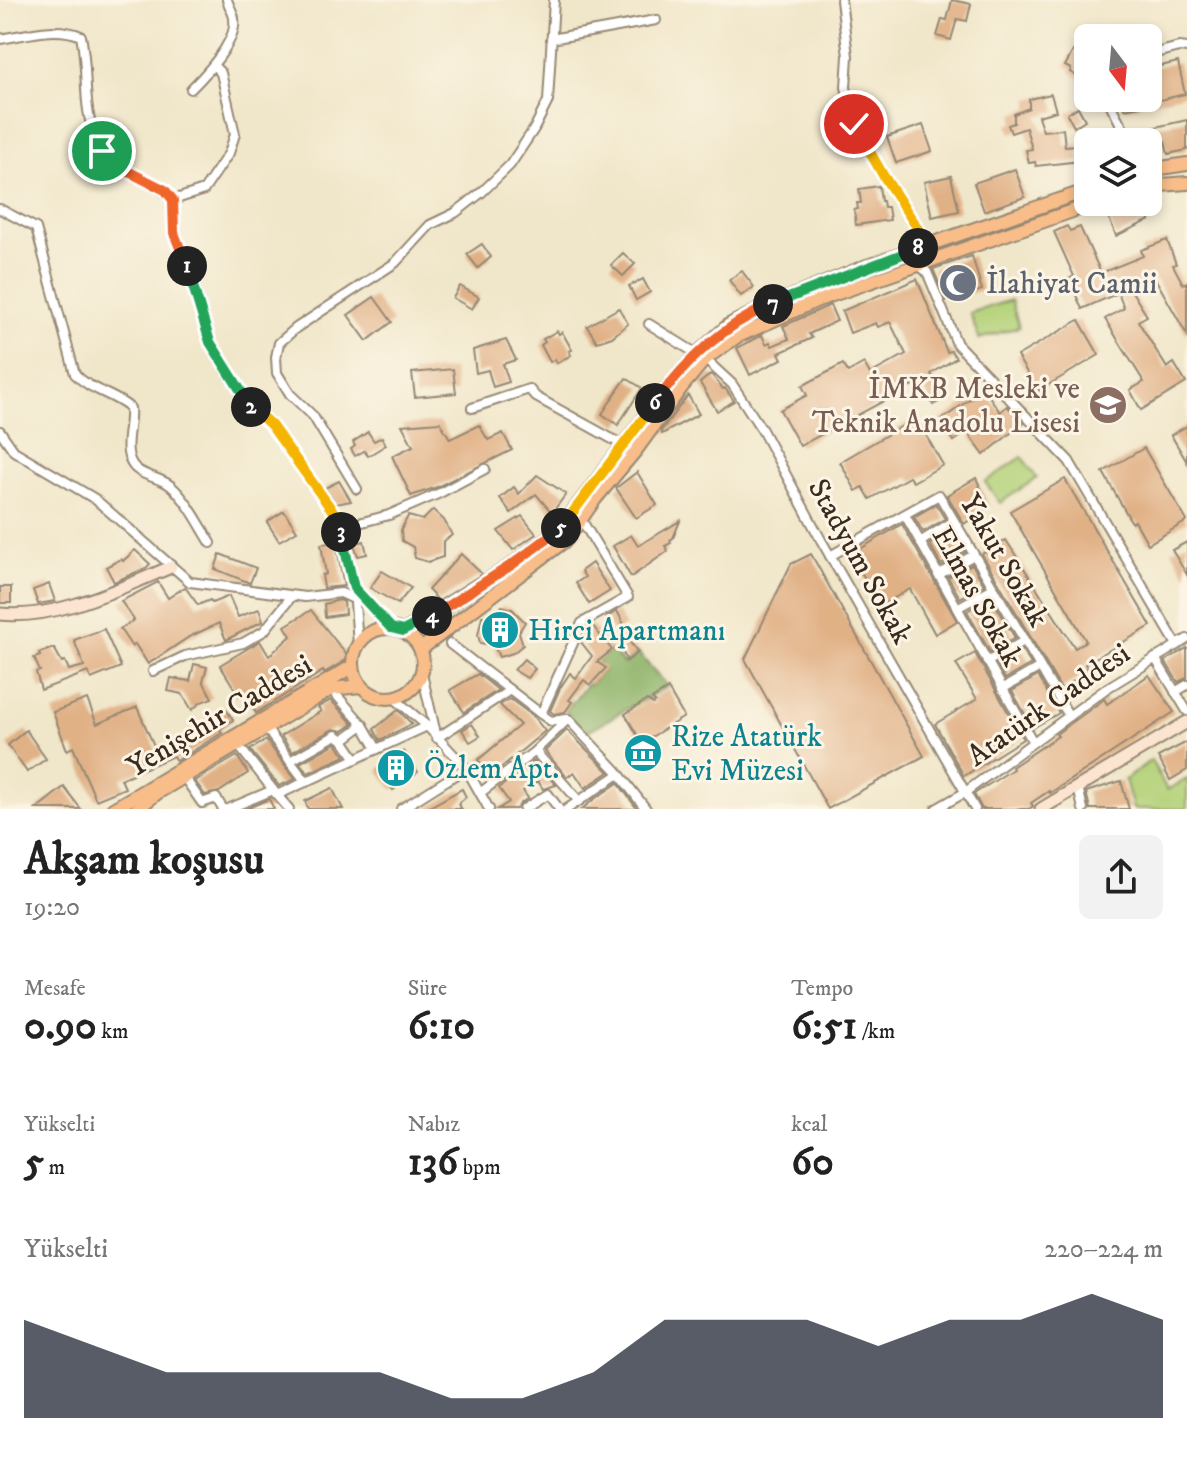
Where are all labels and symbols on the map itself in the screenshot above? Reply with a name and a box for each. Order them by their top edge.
north arrow [1074,24,1162,112]
pin [820,90,888,158]
pin [68,117,136,185]
pin: 8 [898,228,938,268]
pin: 1 [167,246,207,286]
mosque icon: İlahiyat Camii [937,262,979,304]
place label: İlahiyat Camii [986,265,1157,303]
pin: 7 [753,284,793,324]
place label: İMKB Mesleki ve Teknik Anadolu Lisesi [812,370,1080,442]
pin: 6 [635,383,675,423]
school or university icon: İMKB Mesleki ve Teknik Anadolu Lisesi [1087,384,1129,426]
pin: 2 [231,387,271,427]
street label: Stadyum Sokak [799,473,920,651]
street label: Yakut Sokak [951,488,1057,634]
pin: 5 [541,508,581,548]
pin: 3 [321,512,361,552]
street label: Elmas Sokak [923,520,1030,673]
pin: 4 [412,596,452,636]
building icon: Hirci Apartmanı [479,609,521,651]
place label: Hirci Apartmanı [528,613,725,650]
street label: Atatürk Caddesi [960,635,1138,775]
street label: Yenişehir Caddesi [121,647,319,786]
place label: Rize Atatürk Evi Müzesi [671,719,822,790]
museum icon: Rize Atatürk Evi Müzesi [622,732,664,774]
building icon: Özlem Apt. [375,747,417,789]
place label: Özlem Apt. [424,750,559,788]

